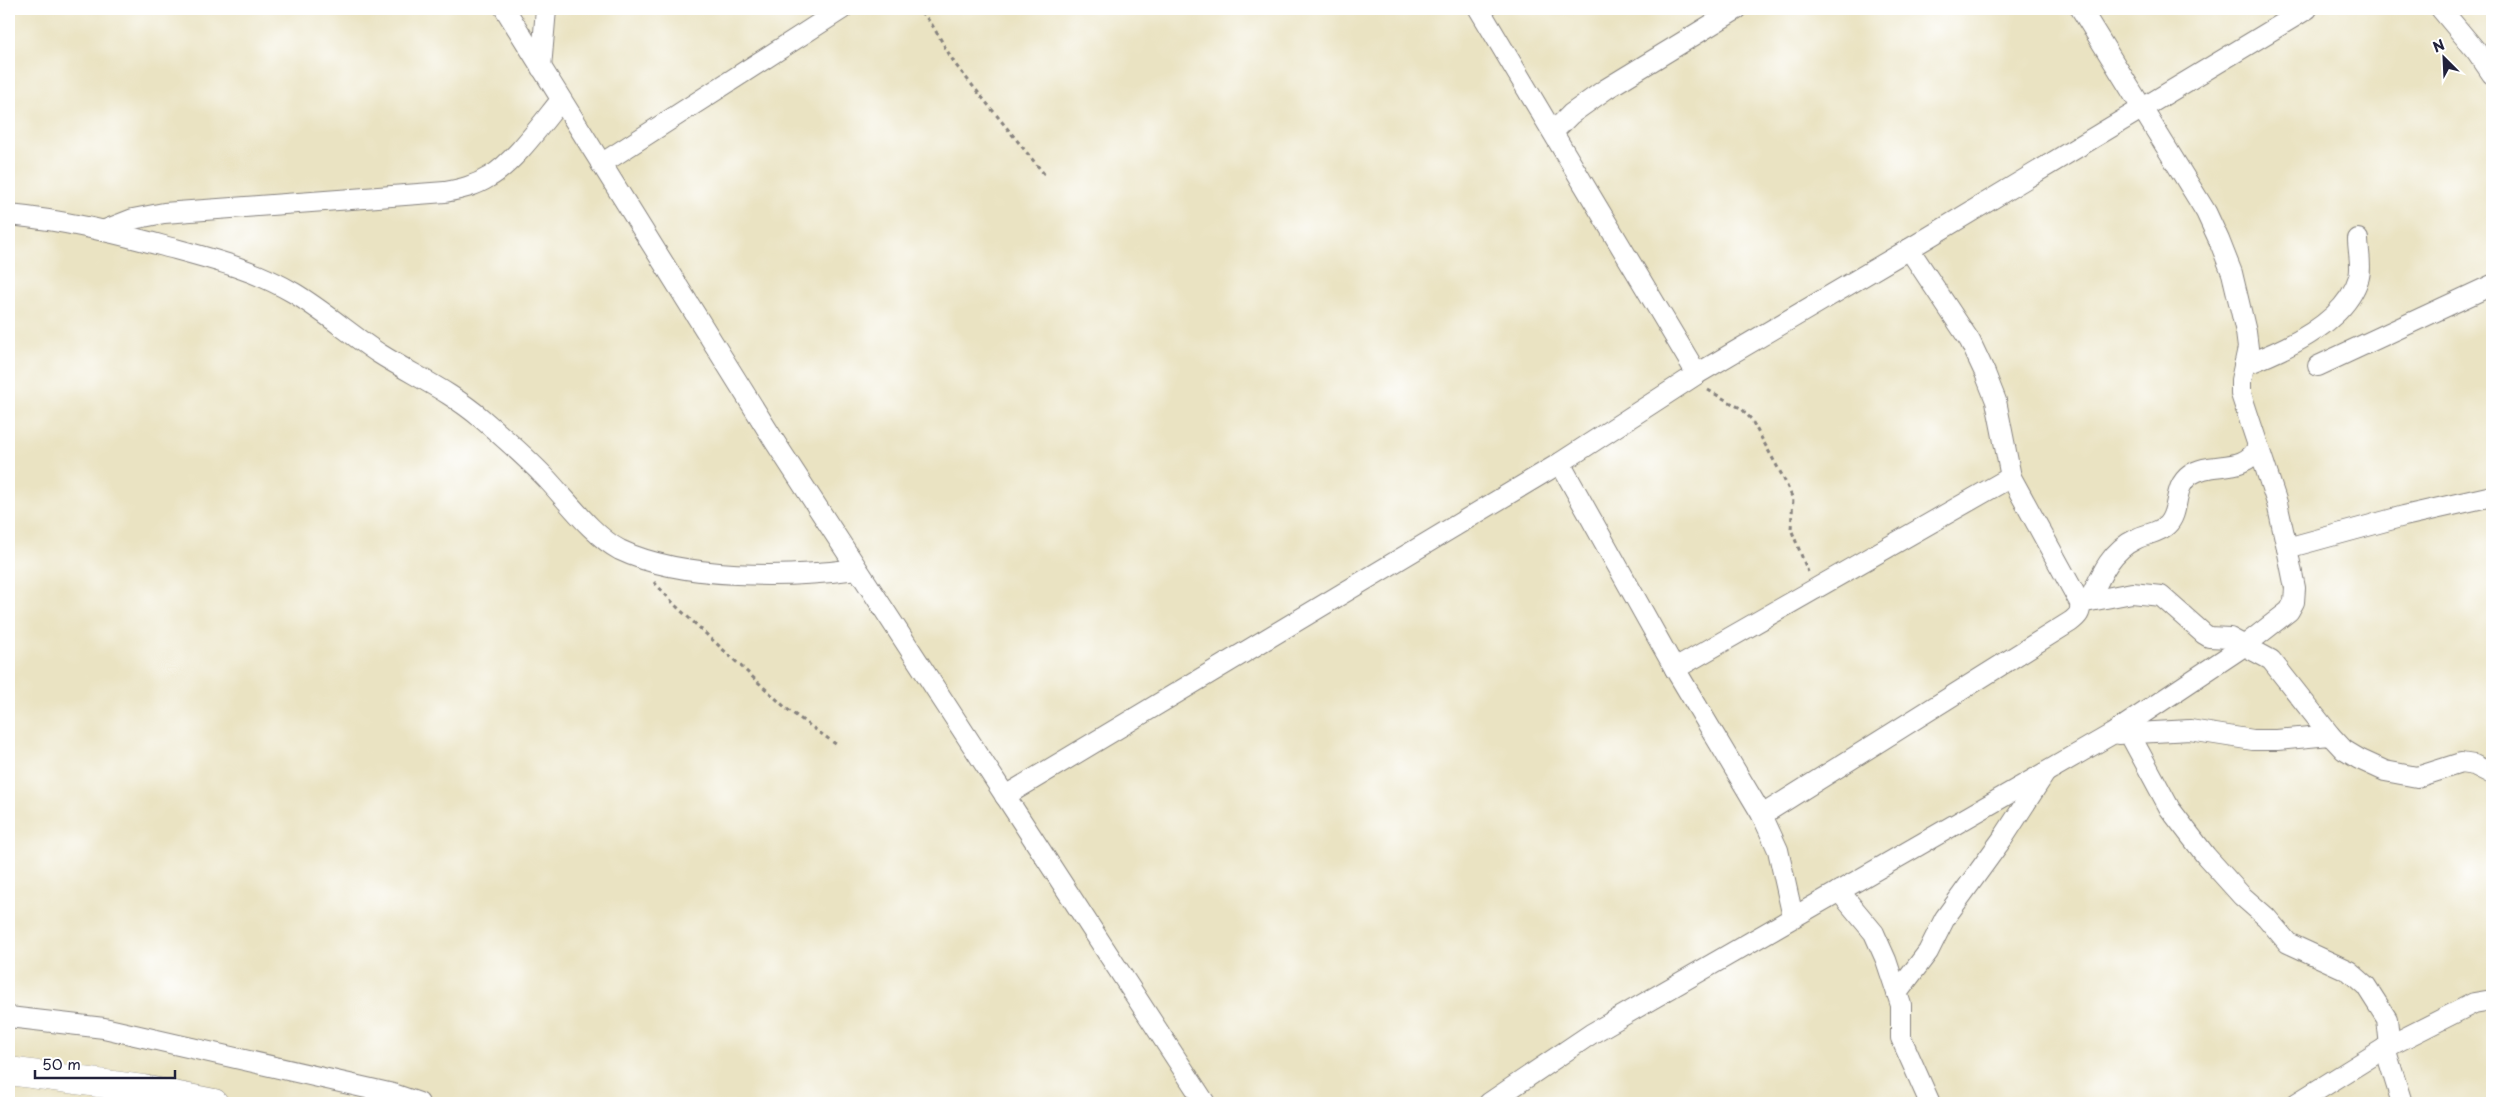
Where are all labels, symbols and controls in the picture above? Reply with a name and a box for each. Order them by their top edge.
north arrow [2418,32,2468,82]
text: N [2429,34,2448,58]
scale bar [35,1047,175,1079]
text: 50 m [42,1052,81,1075]

